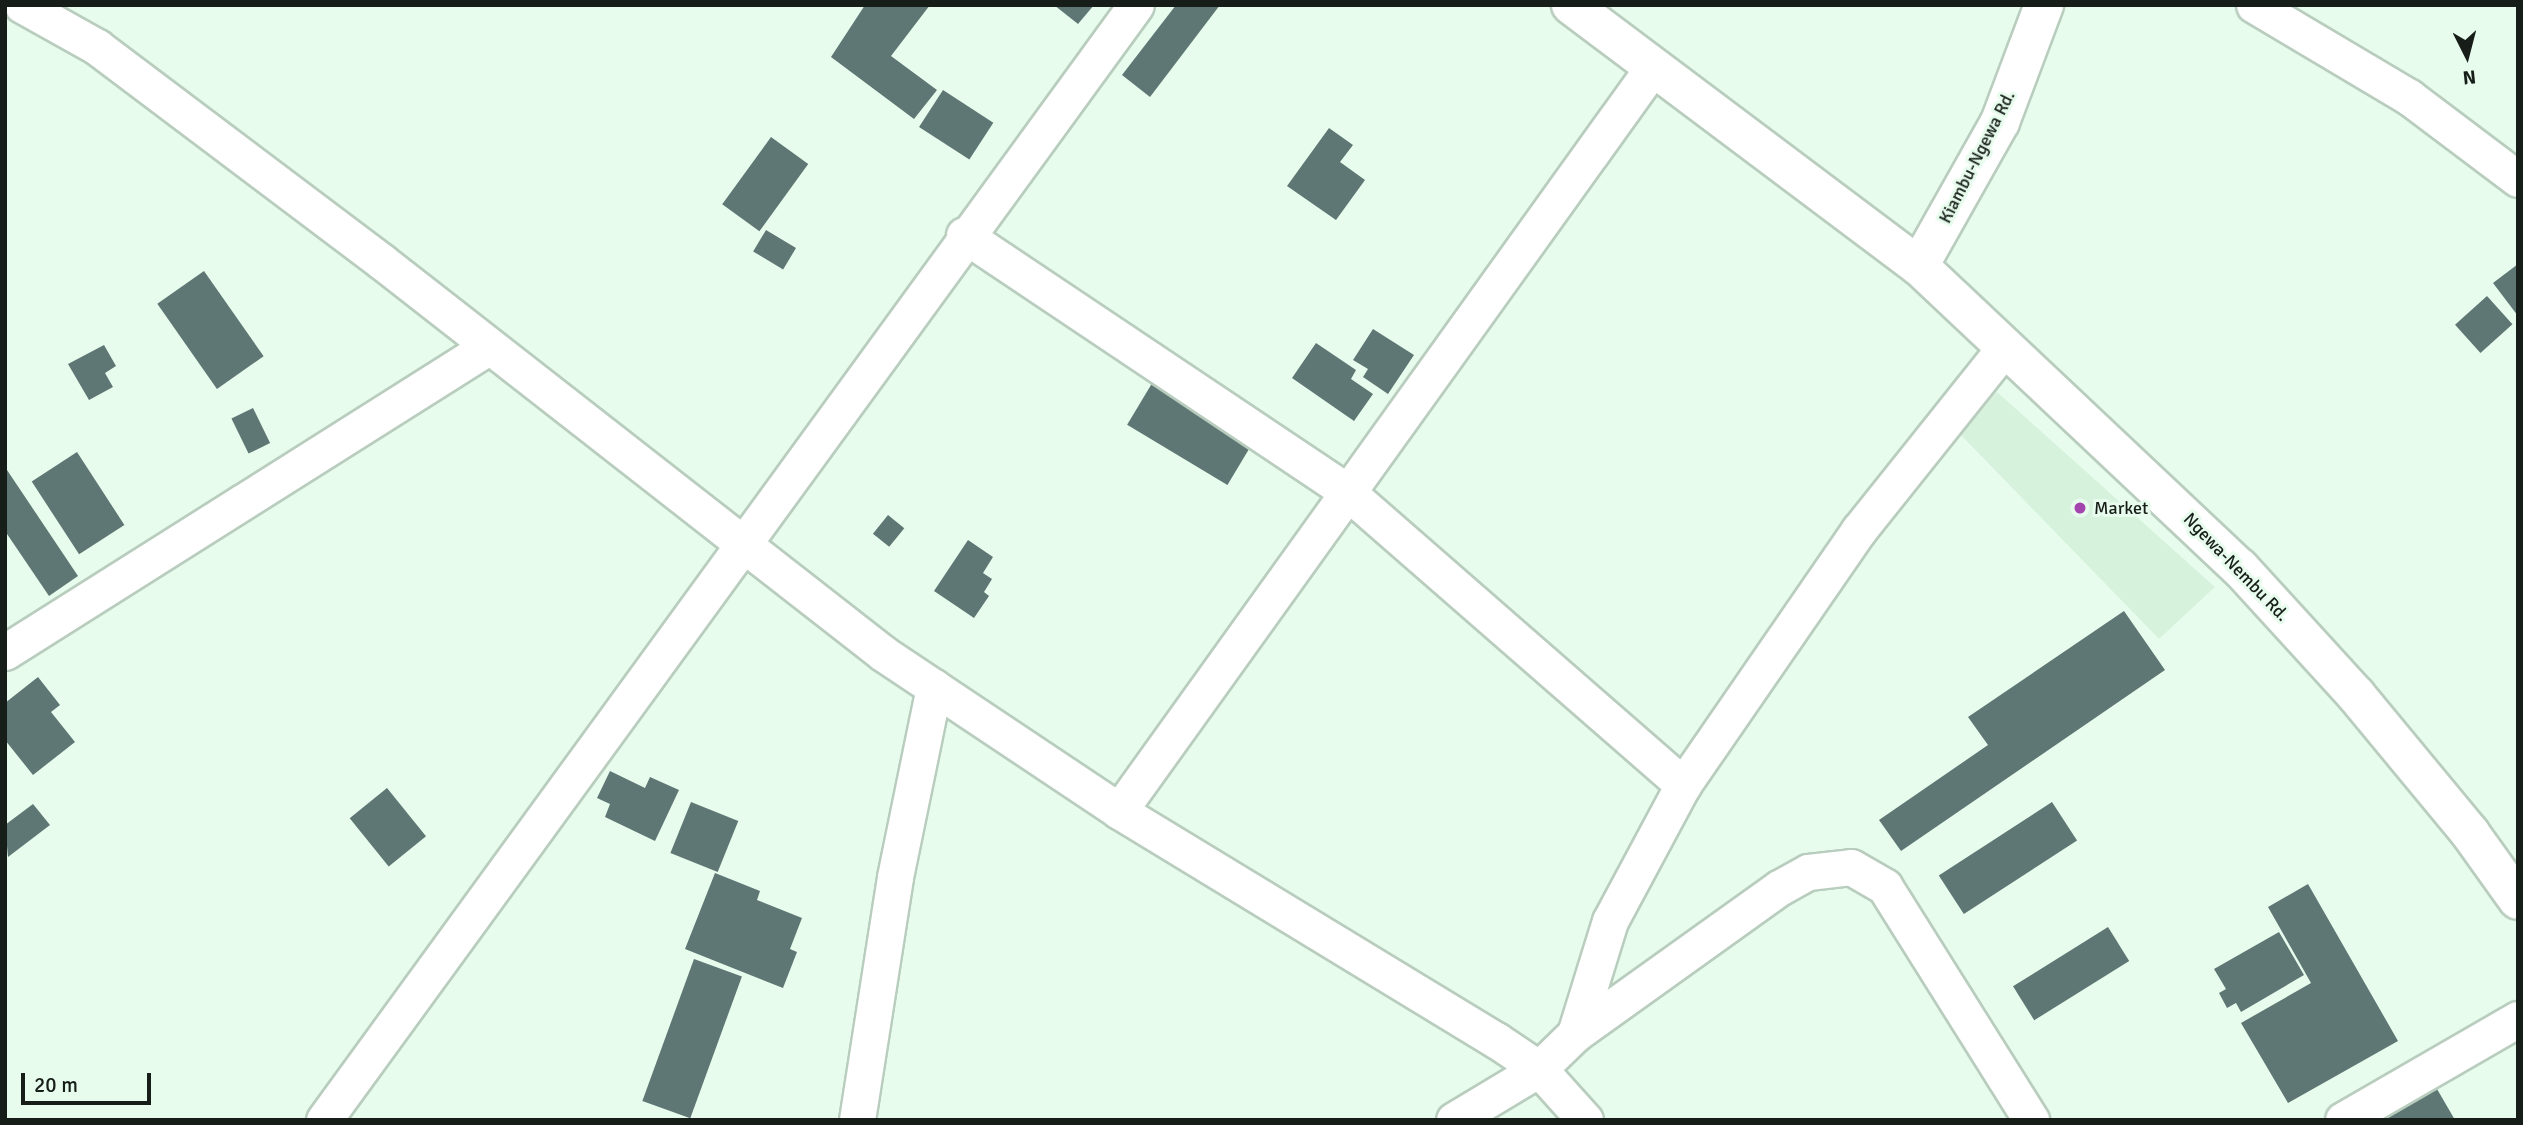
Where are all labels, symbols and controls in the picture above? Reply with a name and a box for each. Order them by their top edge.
north arrow [2432,21,2502,91]
text: N [2461,64,2477,90]
street label: Kiambu-Ngewa Rd. [1934,87,2020,227]
place label: Market [2094,497,2148,519]
marker: Market [2072,500,2088,516]
street label: Ngewa-Nembu Rd. [2179,508,2293,626]
scale bar [24,1058,154,1102]
text: 20 m [34,1072,78,1098]

